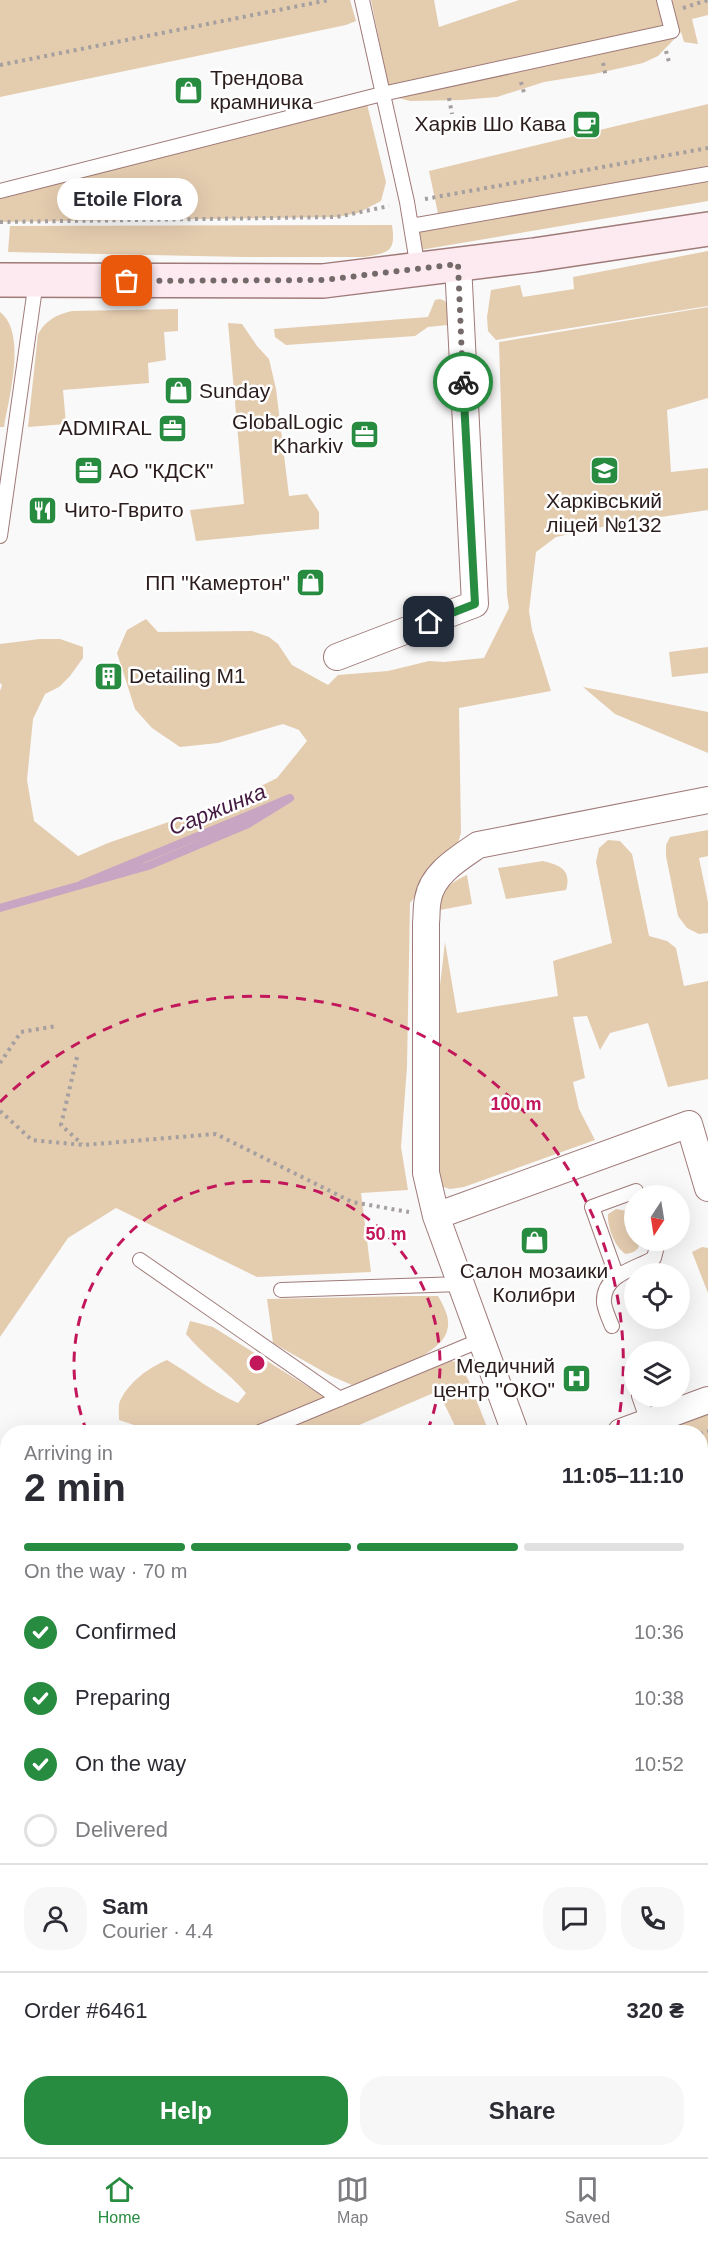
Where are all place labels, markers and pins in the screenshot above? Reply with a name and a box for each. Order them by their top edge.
place label: Трендова крамничка [210,66,313,113]
shop icon: Трендова крамничка [173,74,205,106]
cafe icon: Харків Шо Кава [571,108,603,140]
place label: Харків Шо Кава [415,112,566,135]
callout: Etoile Flora [57,179,198,221]
pin [101,255,152,306]
shop icon: Sunday [162,375,194,407]
place label: Sunday [199,379,271,402]
place label: GlobalLogic Kharkiv [232,410,343,457]
office icon: ADMIRAL [157,412,189,444]
place label: ADMIRAL [59,416,152,439]
office icon: GlobalLogic Kharkiv [348,418,380,450]
school or university icon: Харківський ліцей №132 [588,454,620,486]
office icon: АО "КДСК" [72,455,104,487]
place label: АО "КДСК" [109,459,213,482]
place label: Харківський ліцей №132 [546,489,662,536]
restaurant icon: Чито-Гврито [27,494,59,526]
place label: Чито-Гврито [64,498,184,521]
shop icon: ПП "Камертон" [295,567,327,599]
place label: ПП "Камертон" [145,571,290,594]
pin [403,596,454,647]
building icon: Detailing M1 [92,660,124,692]
place label: Detailing M1 [129,664,246,687]
shop icon: Салон мозаики Колибри [518,1224,550,1256]
place label: Салон мозаики Колибри [460,1259,608,1306]
centre of rings [247,1353,267,1373]
place label: Медичний центр "ОКО" [433,1354,555,1401]
hospital icon: Медичний центр "ОКО" [560,1362,592,1394]

